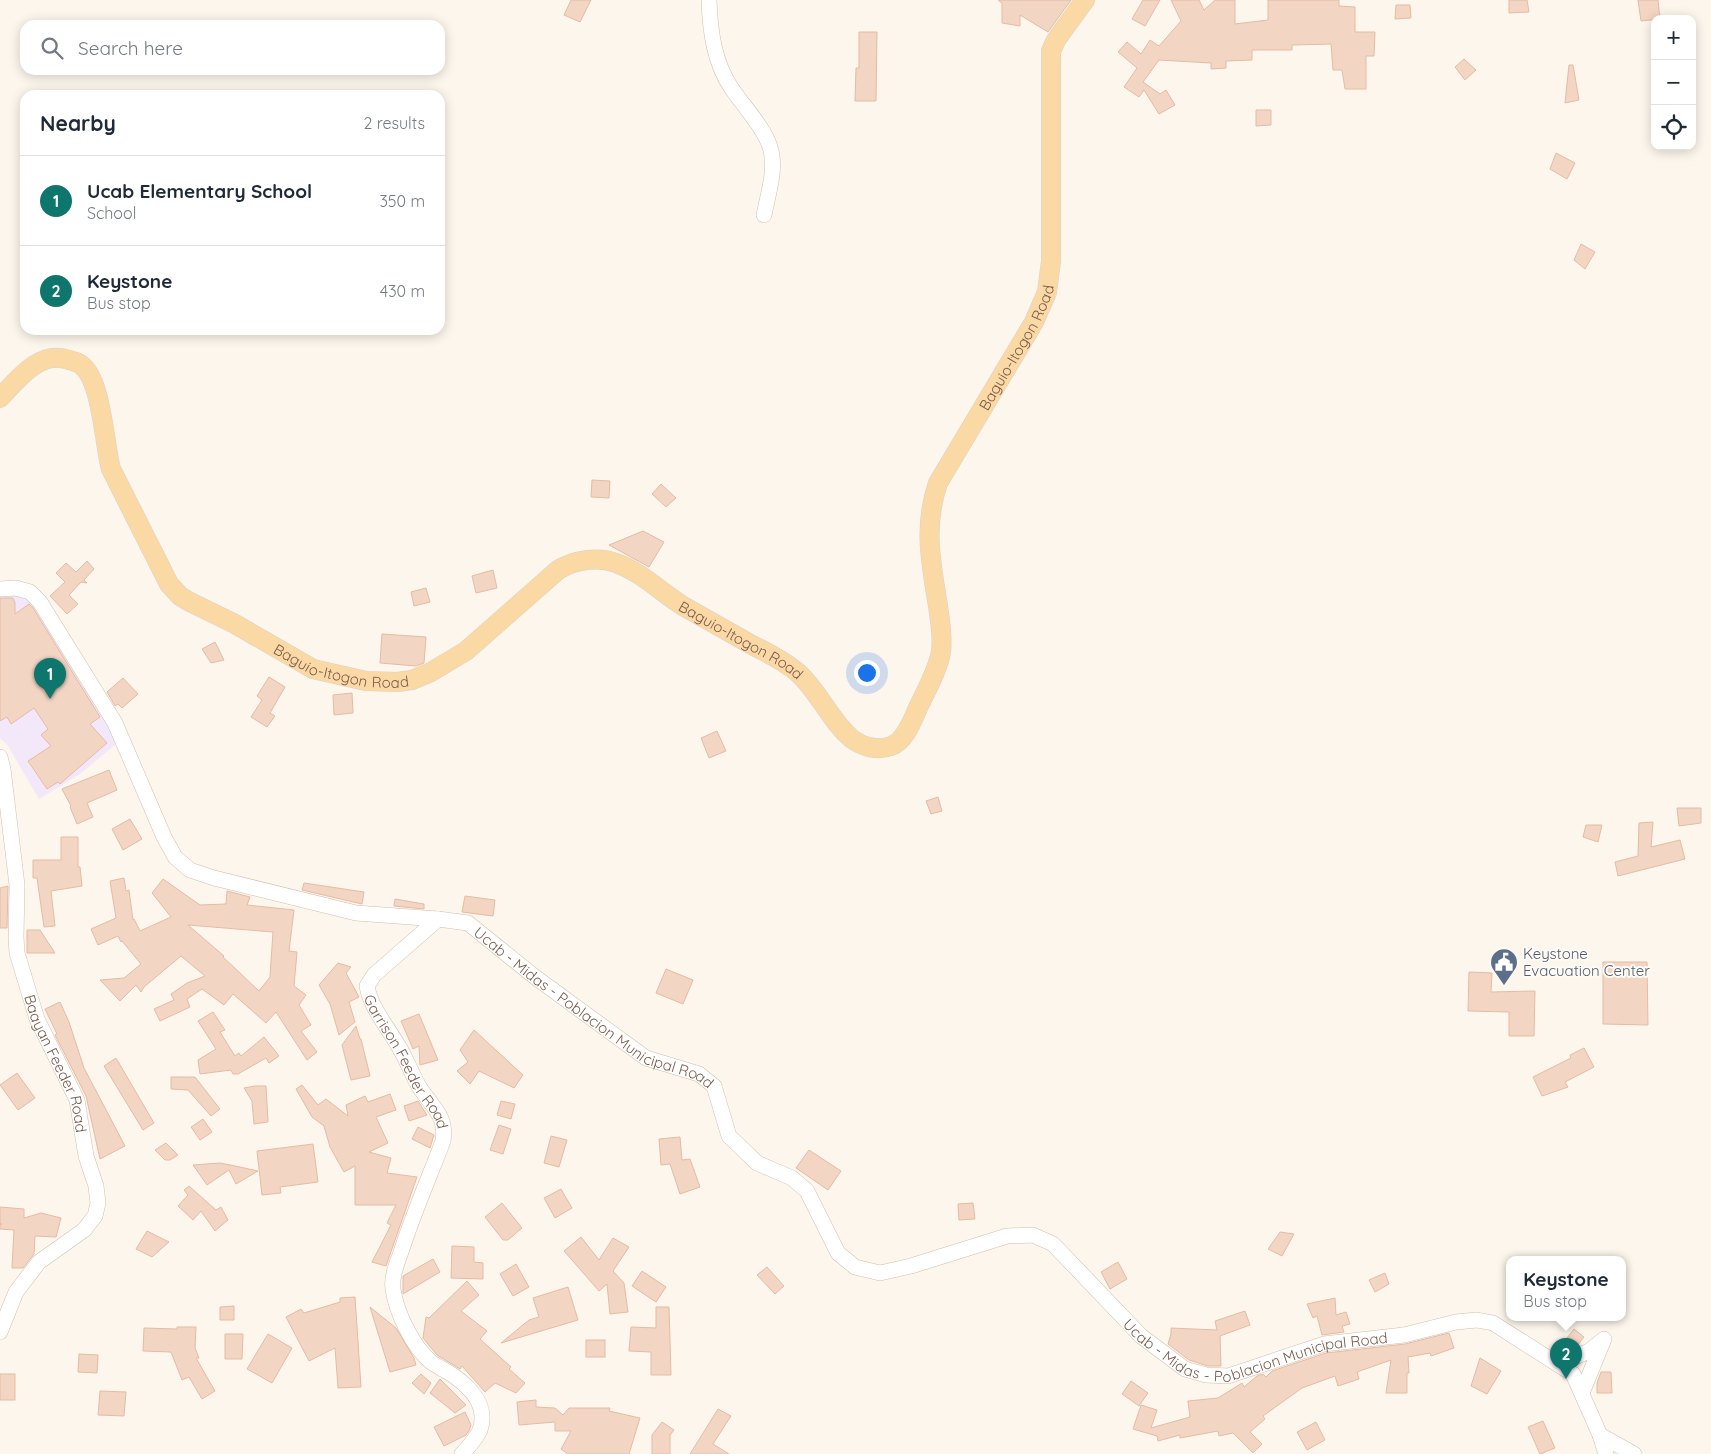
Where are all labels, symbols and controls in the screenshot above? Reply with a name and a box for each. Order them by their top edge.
map controls [1651,15,1696,150]
button: + [1651,15,1696,60]
search box [20,20,445,75]
icon: search [38,34,66,62]
text: Search here [78,36,183,60]
button: − [1651,60,1696,105]
button: locate [1651,105,1696,150]
text: Nearby [40,110,116,136]
text: 2 results [363,113,425,133]
text: Ucab Elementary School [87,179,312,203]
text: 1 [53,191,59,211]
text: 350 m [379,191,425,211]
text: School [87,203,136,223]
text: Keystone [87,269,172,293]
text: 2 [51,281,61,301]
text: 430 m [380,281,425,301]
street label: Baguio-Itogon Road [974,284,1057,414]
text: Bus stop [87,293,151,313]
street label: Baguio-Itogon Road [676,596,808,683]
street label: Baguio-Itogon Road [271,639,410,692]
pin: 1 [34,658,66,699]
your location [854,660,880,686]
street label: Ucab - Midas - Poblacion Municipal Road [470,922,718,1092]
place label: Keystone Evacuation Center [1523,944,1650,980]
public building icon: Keystone Evacuation Center [1489,947,1519,986]
street label: Garrison Feeder Road [360,991,453,1130]
street label: Baayan Feeder Road [21,992,92,1134]
popup [1506,1256,1626,1321]
text: Keystone [1523,1267,1609,1291]
text: Bus stop [1523,1291,1587,1311]
street label: Ucab - Midas - Poblacion Municipal Road [1115,1307,1401,1345]
text: Ucab - Midas - Poblacion Municipal Road [1120,1314,1388,1386]
pin: 2 [1550,1338,1582,1379]

